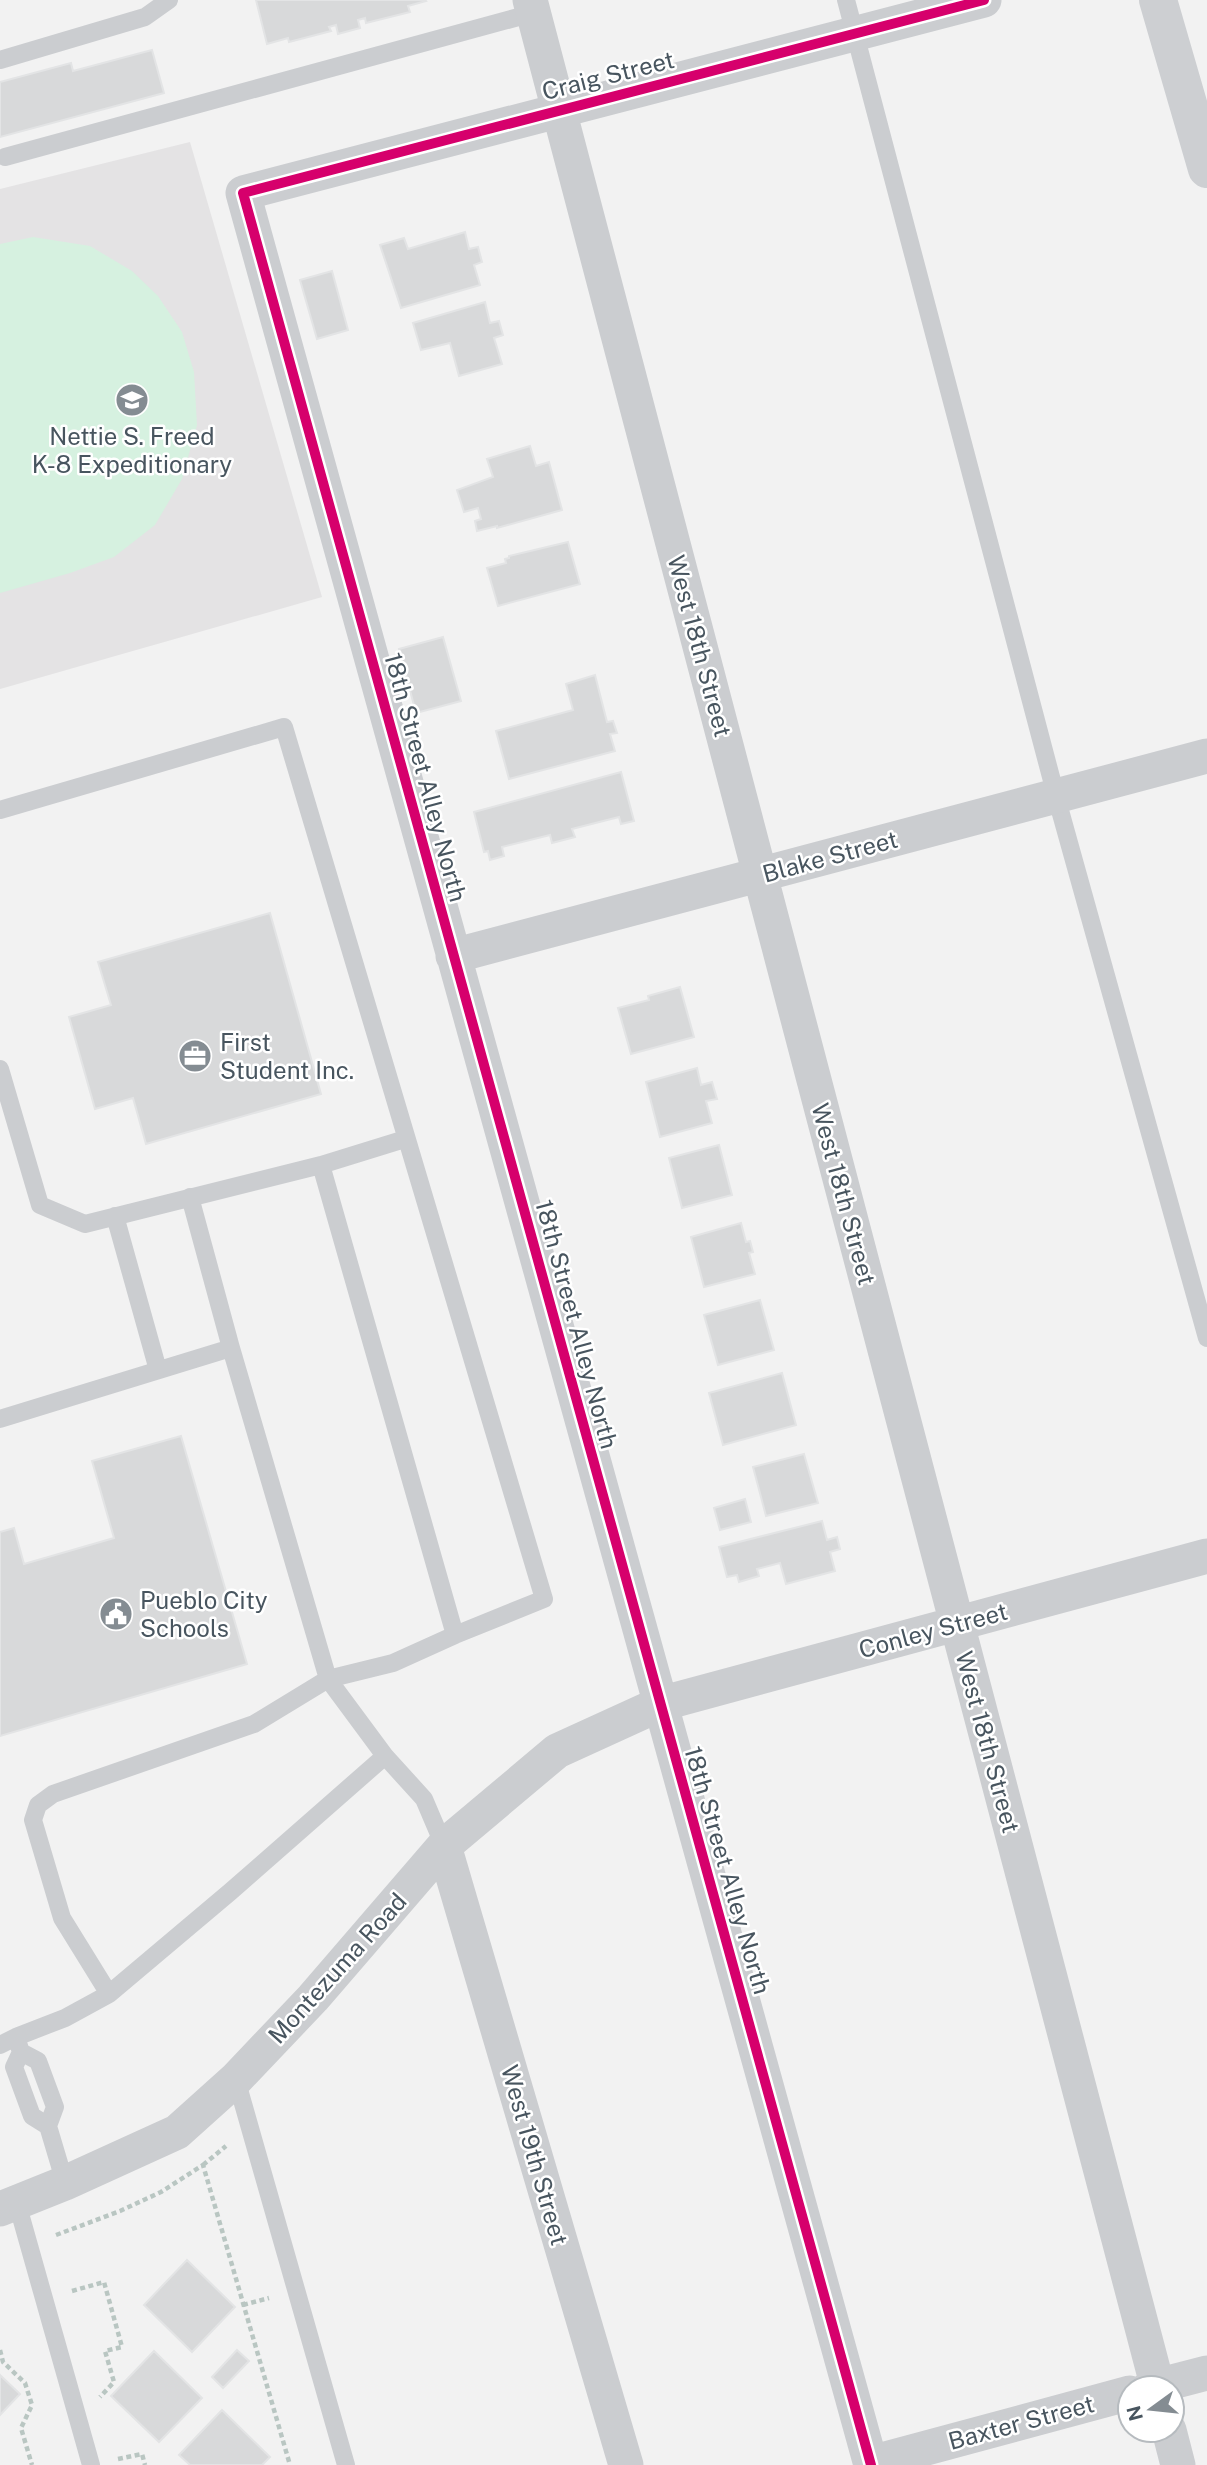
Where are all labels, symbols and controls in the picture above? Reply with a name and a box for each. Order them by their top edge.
street label: Craig Street [539,45,677,105]
school or university icon: Nettie S. Freed K-8 Expeditionary [113,381,151,419]
place label: Nettie S. Freed K-8 Expeditionary [32,422,232,478]
street label: West 18th Street [662,552,738,740]
street label: 18th Street Alley North [379,649,473,905]
street label: Blake Street [759,825,901,887]
place label: First Student Inc. [220,1028,354,1084]
office icon: First Student Inc. [176,1037,214,1075]
street label: West 18th Street [806,1100,882,1288]
street label: 18th Street Alley North [530,1196,624,1452]
place label: Pueblo City Schools [140,1586,268,1642]
public building icon: Pueblo City Schools [97,1595,135,1633]
street label: Conley Street [856,1597,1010,1663]
street label: West 18th Street [950,1648,1026,1836]
street label: 18th Street Alley North [679,1743,777,1997]
street label: Montezuma Road [262,1887,412,2049]
street label: West 19th Street [496,2062,574,2248]
north arrow [1116,2374,1186,2444]
street label: Baxter Street [945,2389,1097,2455]
text: N [1122,2403,1147,2423]

